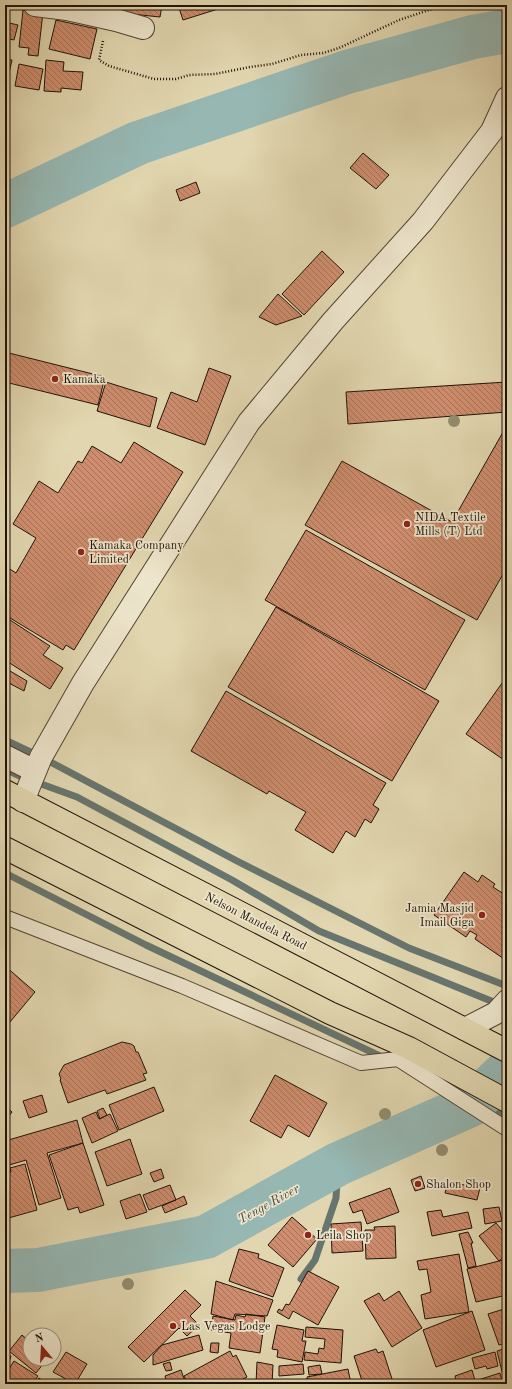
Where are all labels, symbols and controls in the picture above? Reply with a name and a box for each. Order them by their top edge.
marker: Kamaka [50,374,60,384]
place label: Kamaka [63,374,106,386]
place label: NIDA Textile Mills (T) Ltd [415,512,486,538]
marker: NIDA Textile Mills (T) Ltd [402,519,412,529]
place label: Kamaka Company Limited [89,540,184,566]
marker: Kamaka Company Limited [76,547,86,557]
street label: Nelson Mandela Road [203,891,308,953]
place label: Jamia Masjid Imail Giga [405,903,474,929]
marker: Jamia Masjid Imail Giga [477,910,487,920]
marker: Shalon Shop [413,1179,423,1189]
place label: Shalon Shop [426,1179,491,1191]
water label: Tenge River [236,1182,302,1226]
marker: Leila Shop [303,1230,313,1240]
place label: Leila Shop [316,1230,371,1242]
marker: Las Vegas Lodge [168,1321,178,1331]
place label: Las Vegas Lodge [181,1321,271,1333]
north arrow [22,1327,62,1367]
text: N [34,1332,46,1345]

